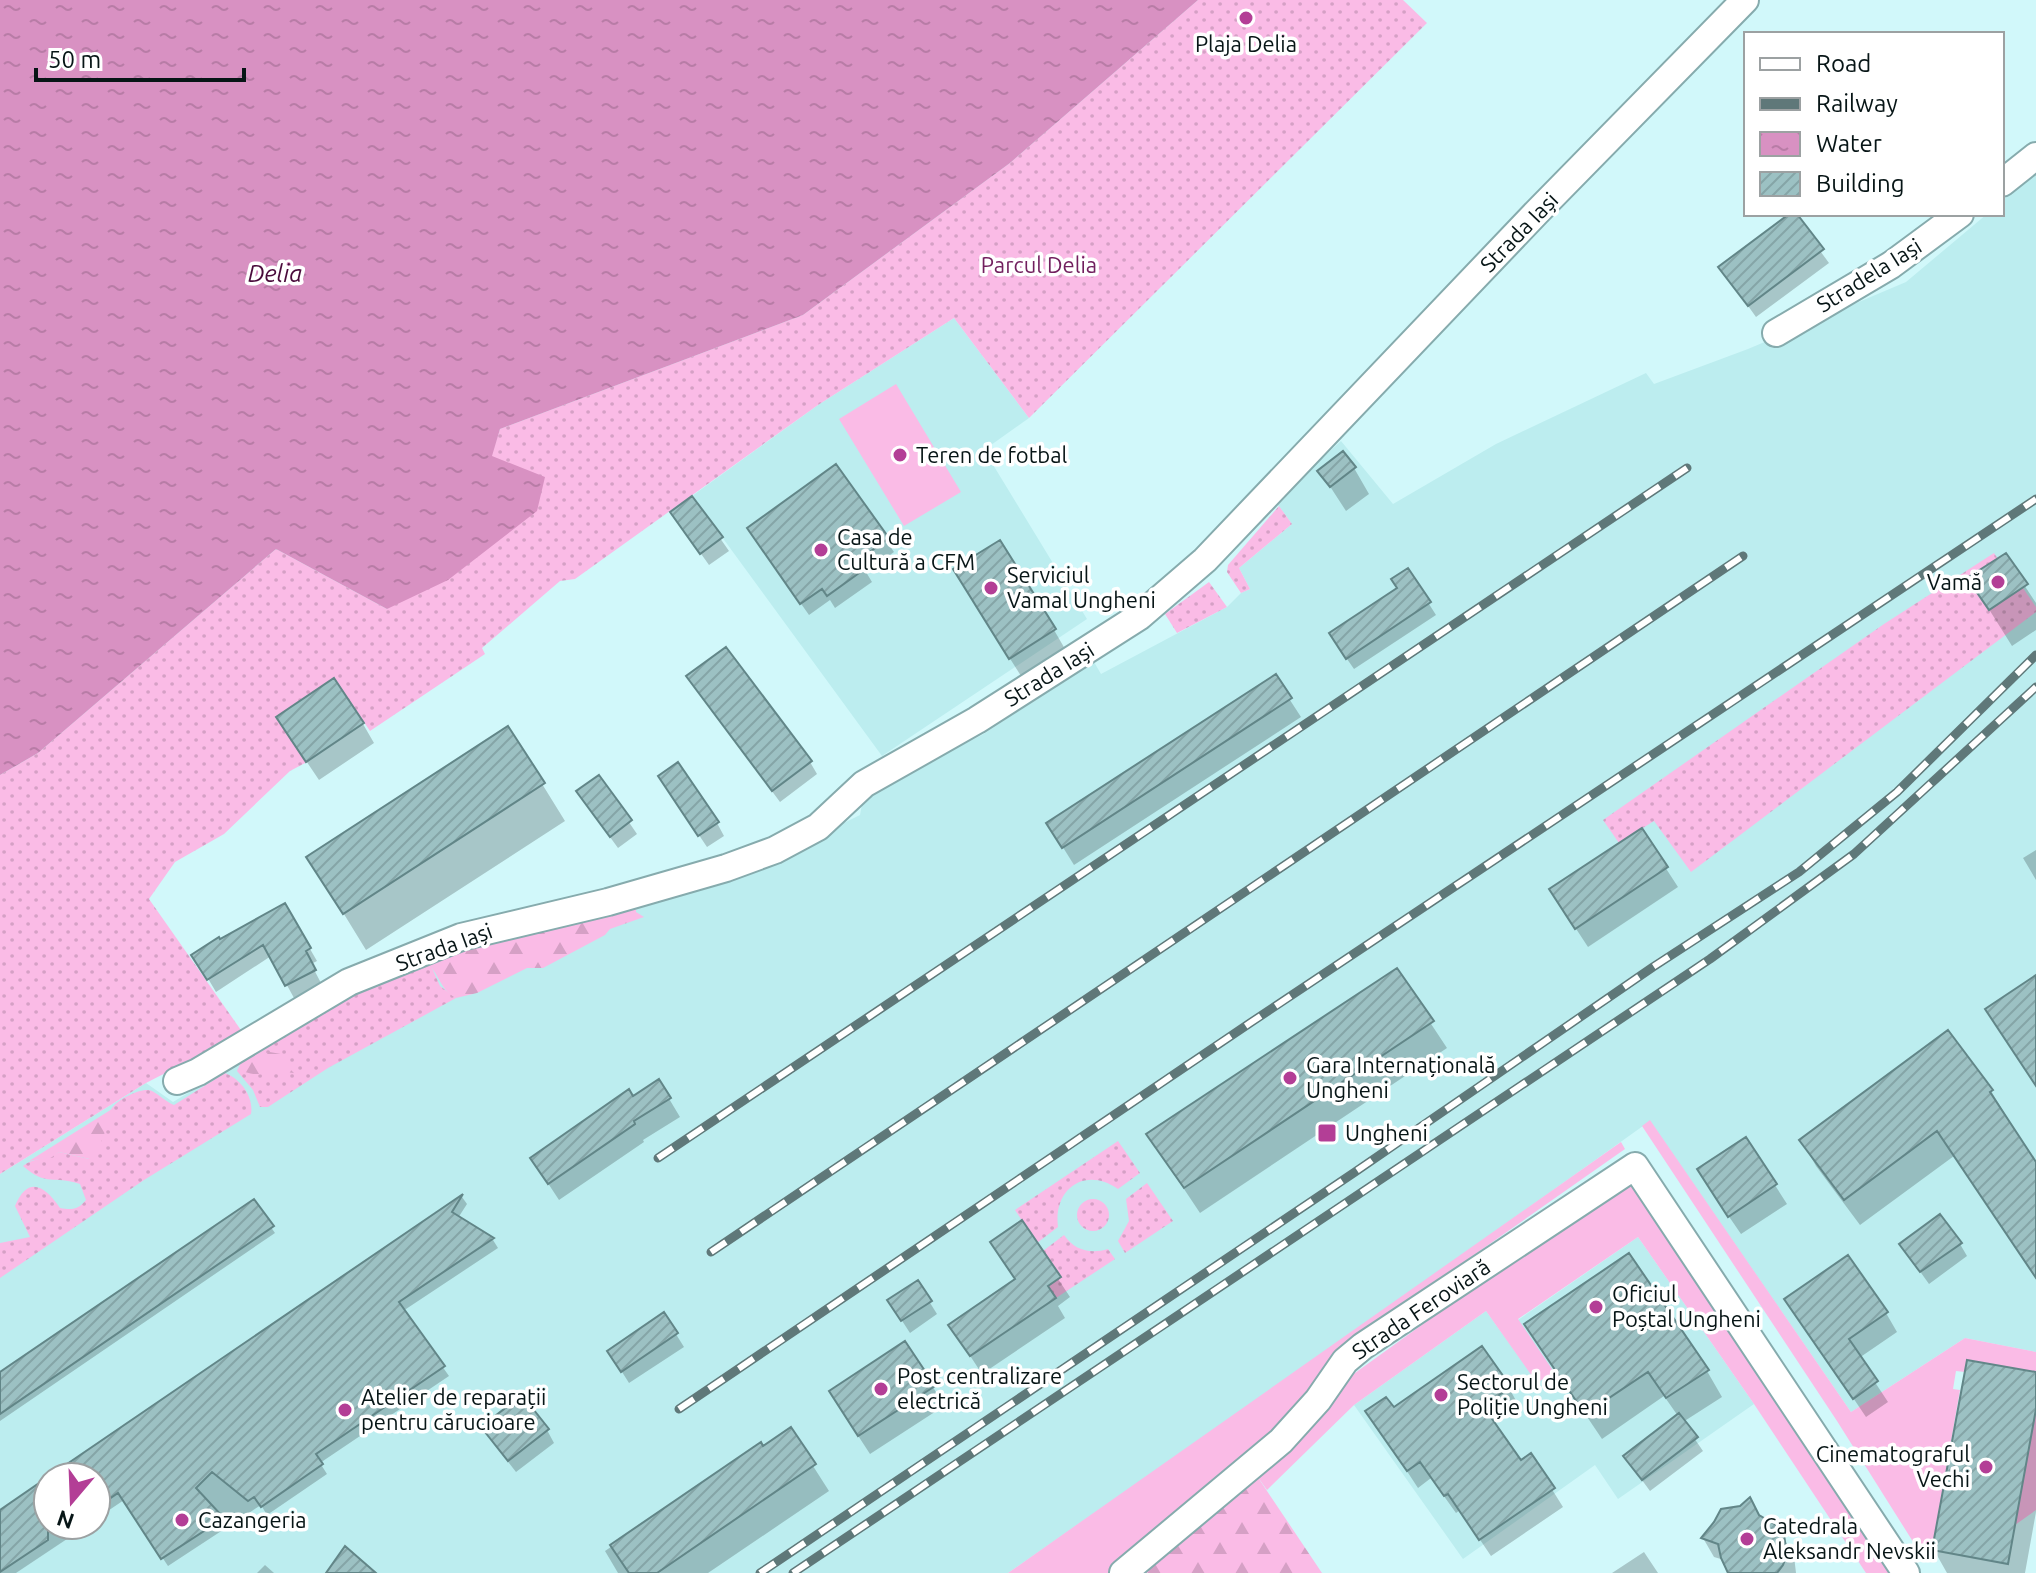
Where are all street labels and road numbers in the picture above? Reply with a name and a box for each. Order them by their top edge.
street label: Strada Iași [1475,187,1563,277]
street label: Stradela Iași [1812,232,1926,317]
street label: Strada Iași [999,636,1098,711]
street label: Strada Iași [392,918,495,976]
street label: Strada Feroviară [1347,1253,1494,1364]

